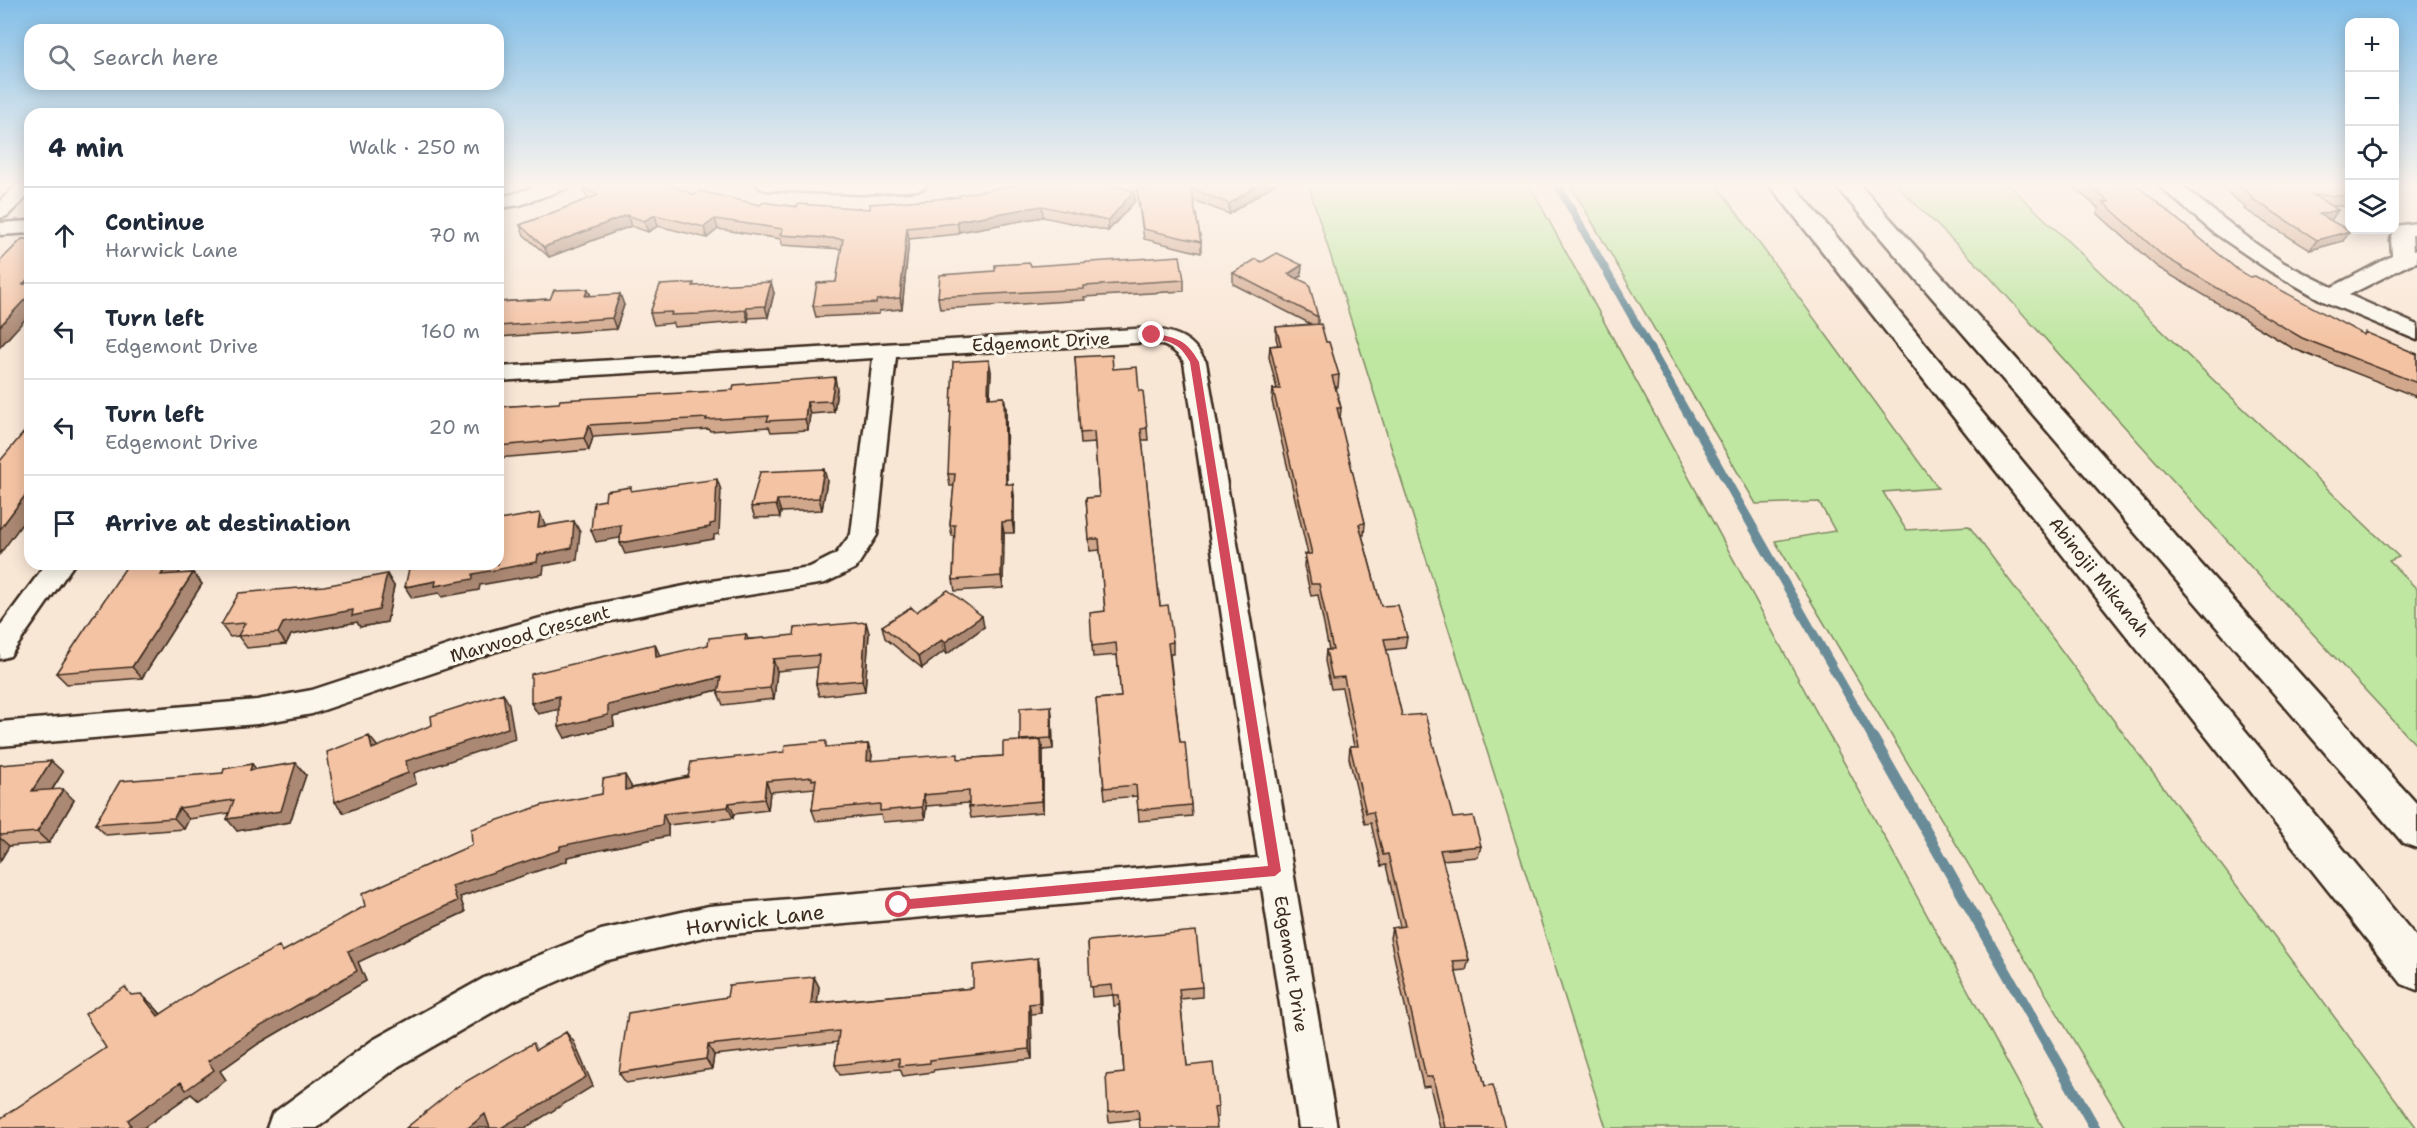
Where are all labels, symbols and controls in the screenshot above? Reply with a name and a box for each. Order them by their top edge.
map controls [2345,18,2399,234]
button: + [2345,18,2399,72]
search box [24,24,504,90]
icon: search [45,41,78,74]
text: Search here [93,43,219,72]
button: − [2345,72,2399,126]
button: locate [2345,126,2399,180]
text: 4 min [48,130,124,165]
text: Walk · 250 m [349,134,480,160]
button: layers [2345,180,2399,234]
text: Continue [105,208,205,237]
icon: ahead [48,219,81,252]
text: 70 m [428,222,480,248]
text: Harwick Lane [105,237,238,263]
text: Turn left [105,304,204,333]
icon: left [48,315,81,348]
text: 160 m [421,318,480,344]
route end [1138,321,1164,347]
street label: Edgemont Drive [971,326,1111,358]
text: Edgemont Drive [105,333,258,359]
text: Turn left [105,400,204,429]
icon: left [48,411,81,444]
text: 20 m [429,414,480,440]
text: Edgemont Drive [105,429,258,455]
icon: arrive [48,507,81,540]
text: Arrive at destination [105,509,351,538]
street label: Abinojii Mikanah [2043,512,2155,642]
street label: Marwood Crescent [447,600,613,668]
route start [885,891,911,917]
street label: Edgemont Drive [1268,894,1314,1034]
street label: Harwick Lane [684,898,826,942]

